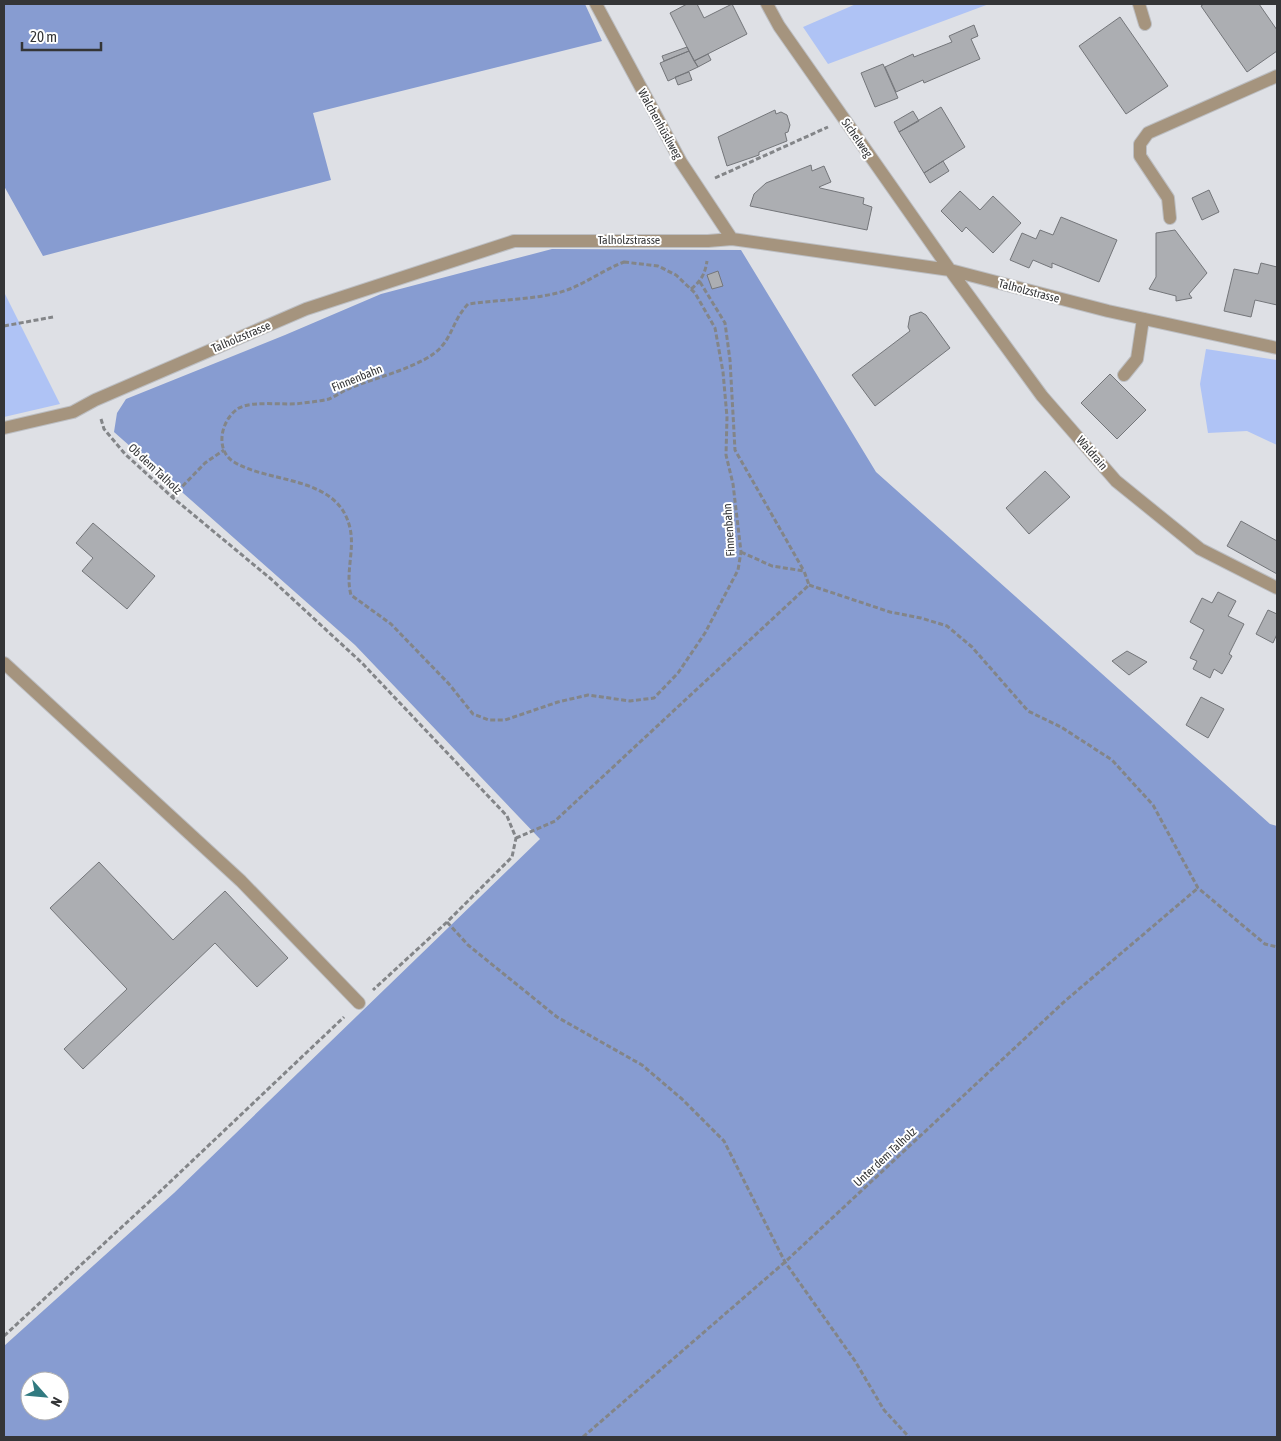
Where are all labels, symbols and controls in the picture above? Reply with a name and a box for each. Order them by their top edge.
scale bar [22,20,101,52]
text: 20 m [30,28,57,45]
street label: Walchenhüsliweg [635,87,685,162]
street label: Sichelweg [839,116,876,161]
street label: Talholzstrasse [598,233,660,247]
street label: Talholzstrasse [997,276,1061,306]
street label: Talholzstrasse [209,318,273,356]
street label: Finnenbahn [330,362,384,394]
street label: Waldrain [1074,433,1110,473]
street label: Ob dem Talholz [125,441,185,498]
street label: Finnenbahn [720,503,738,557]
street label: Unter dem Talholz [851,1124,920,1190]
north arrow [20,1371,70,1421]
text: N [48,1395,66,1409]

